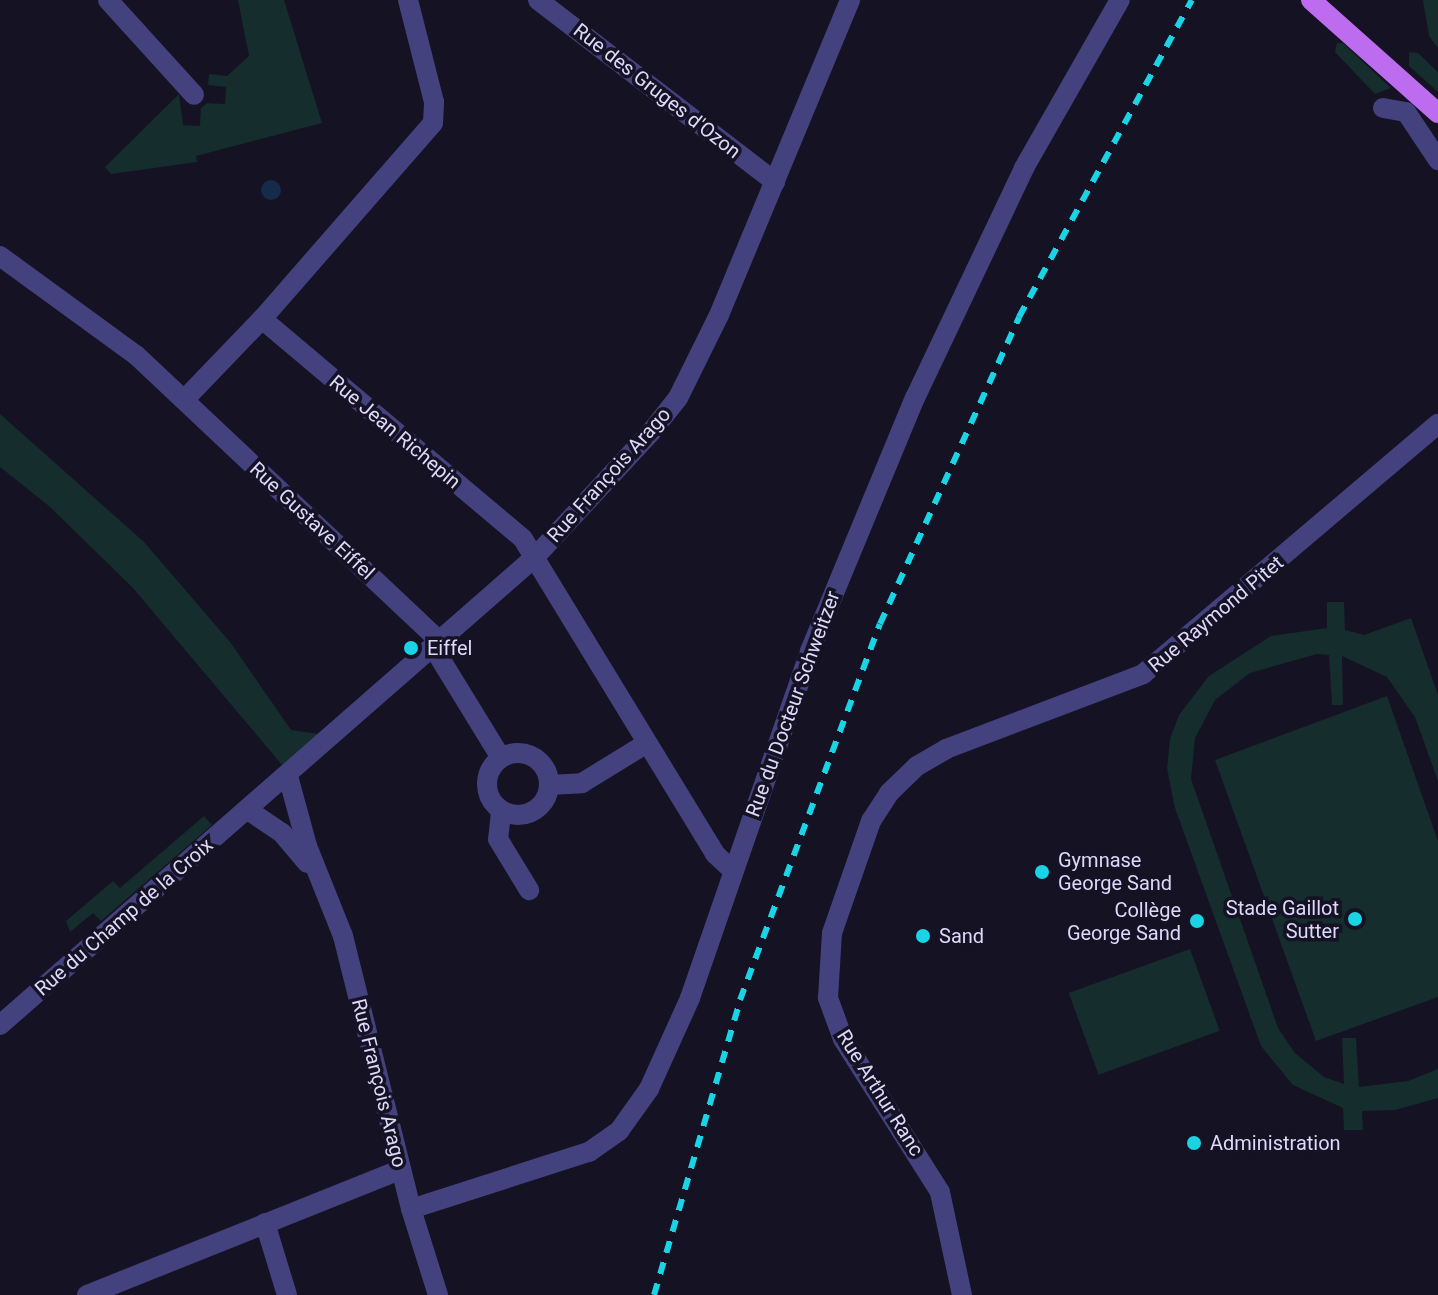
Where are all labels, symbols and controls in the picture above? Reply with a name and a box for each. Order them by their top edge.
street label: Rue des Gruges d'Ozon [569,18,745,164]
street label: Rue Jean Richepin [325,370,465,494]
street label: Rue François Arago [542,403,676,547]
street label: Rue Gustave Eiffel [245,457,379,585]
street label: Rue Raymond Pitet [1144,551,1288,677]
street label: Rue du Docteur Schweitzer [741,588,845,820]
place label: Eiffel [427,636,472,660]
marker: Eiffel [402,639,420,657]
street label: Rue du Champ de la Croix [30,833,218,1001]
place label: Gymnase George Sand [1058,848,1172,895]
marker: Gymnase George Sand [1033,863,1051,881]
place label: Stade Gaillot Sutter [1226,896,1339,943]
place label: Collège George Sand [1067,898,1181,945]
marker: Stade Gaillot Sutter [1346,910,1364,928]
marker: Collège George Sand [1188,912,1206,930]
place label: Sand [939,924,984,948]
marker: Sand [914,927,932,945]
street label: Rue François Arago [346,996,412,1170]
street label: Rue Arthur Ranc [832,1025,928,1161]
place label: Administration [1210,1131,1341,1155]
marker: Administration [1185,1134,1203,1152]

